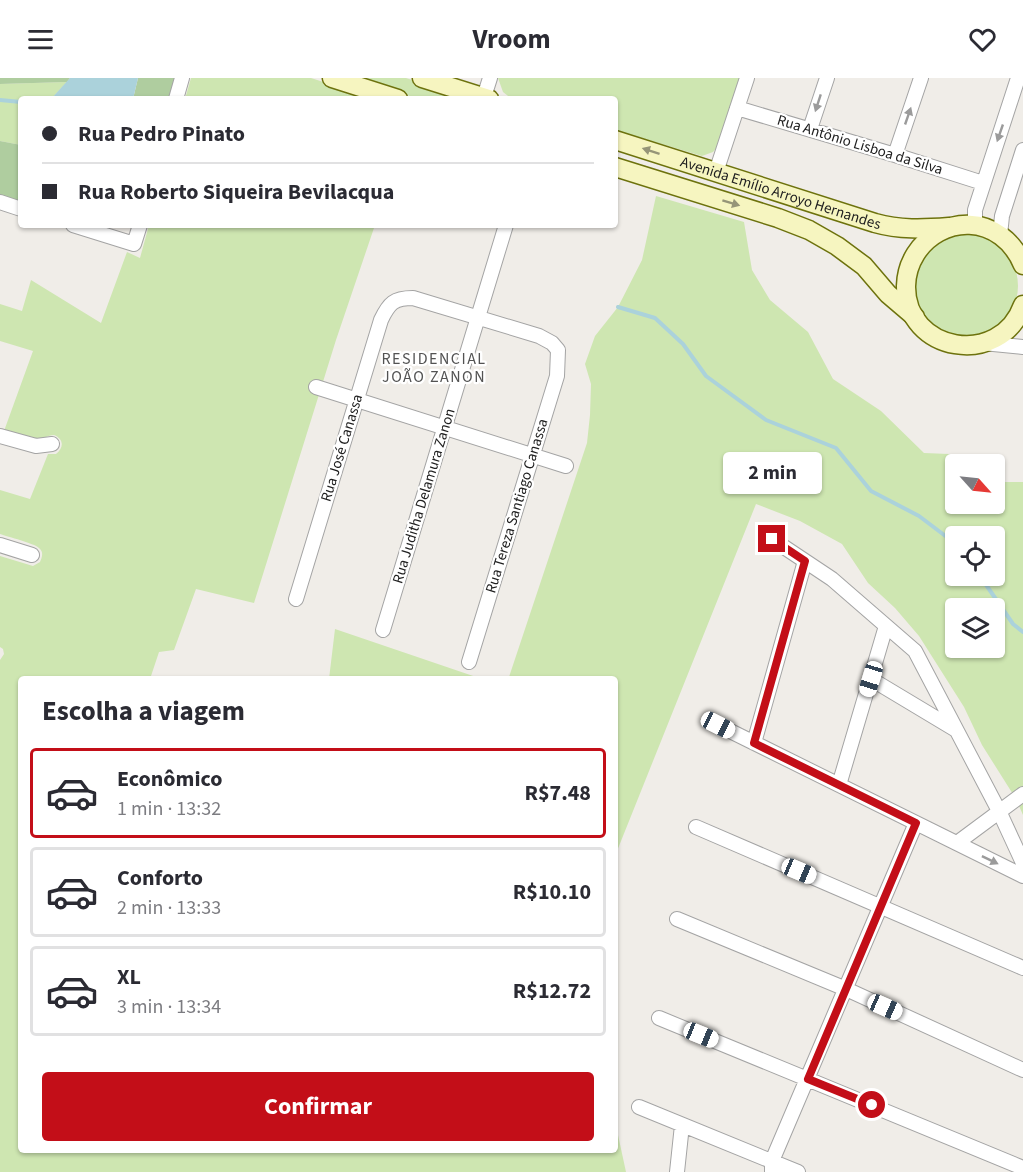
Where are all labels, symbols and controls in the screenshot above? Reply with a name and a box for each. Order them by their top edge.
text: Vroom [472,20,551,59]
icon: menu [24,23,57,56]
icon: heart [966,23,999,56]
one-way arrow [813,94,823,112]
one-way arrow [904,107,914,125]
street label: Rua Antônio Lisboa da Silva [775,110,945,180]
text: Rua Pedro Pinato [78,118,245,150]
one-way arrow [994,124,1004,142]
one-way arrow [642,146,660,155]
street label: Avenida Emílio Arroyo Hernandes [678,151,883,235]
text: Rua Roberto Siqueira Bevilacqua [78,176,394,208]
one-way arrow [722,199,740,208]
district label: RESIDENCIAL JOÃO ZANON [381,348,487,388]
street label: Rua José Canassa [316,392,368,504]
street label: Rua Juditha Delamura Zanon [387,406,461,586]
street label: Rua Tereza Santiago Canassa [480,416,554,596]
callout: 2 min [722,452,822,494]
north arrow [945,454,1005,514]
map controls [945,454,1005,658]
text: 2 min [748,459,797,487]
route end [758,525,785,552]
button: locate [945,526,1005,586]
button: layers [945,598,1005,658]
car [857,659,885,699]
text: Escolha a viagem [42,692,245,731]
car [698,709,738,741]
text: Econômico [117,763,222,795]
icon: car [45,766,99,820]
text: R$7.48 [524,777,591,809]
text: 1 min · 13:32 [117,795,221,823]
one-way arrow [982,855,999,865]
car [779,856,819,886]
text: Conforto [117,862,203,894]
icon: car [45,865,99,919]
text: R$10.10 [513,876,591,908]
text: 2 min · 13:33 [117,894,221,922]
text: XL [117,961,141,993]
icon: car [45,964,99,1018]
text: R$12.72 [513,975,591,1007]
car [865,991,905,1023]
text: 3 min · 13:34 [117,993,221,1021]
car [681,1020,721,1050]
button: Confirmar [42,1072,594,1141]
route start [858,1091,885,1118]

